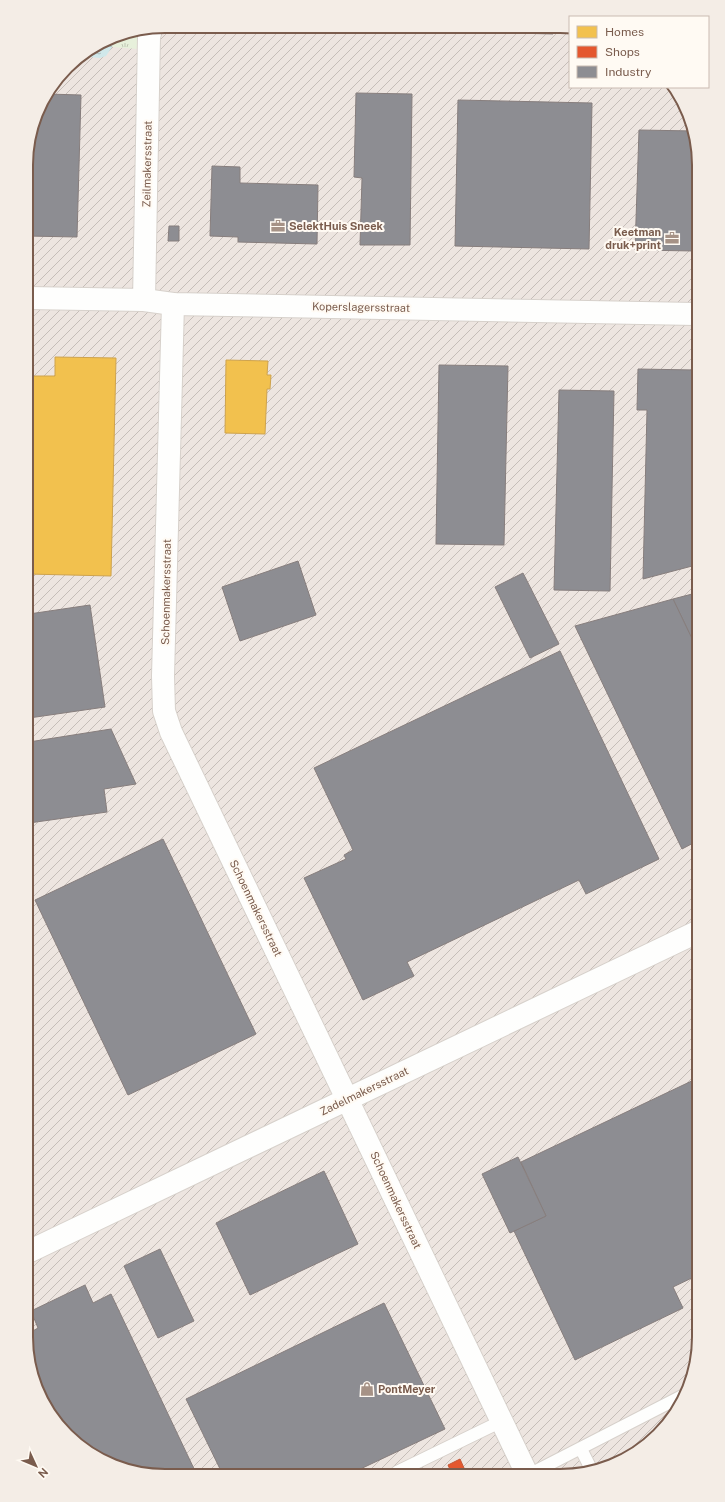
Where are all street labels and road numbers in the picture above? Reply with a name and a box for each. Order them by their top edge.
street label: Zeilmakersstraat [140,121,154,207]
street label: Koperslagersstraat [312,300,410,314]
street label: Schoenmakersstraat [159,539,173,645]
street label: Schoenmakersstraat [227,858,285,958]
street label: Zadelmakersstraat [318,1064,410,1118]
street label: Schoenmakersstraat [368,1149,424,1251]

